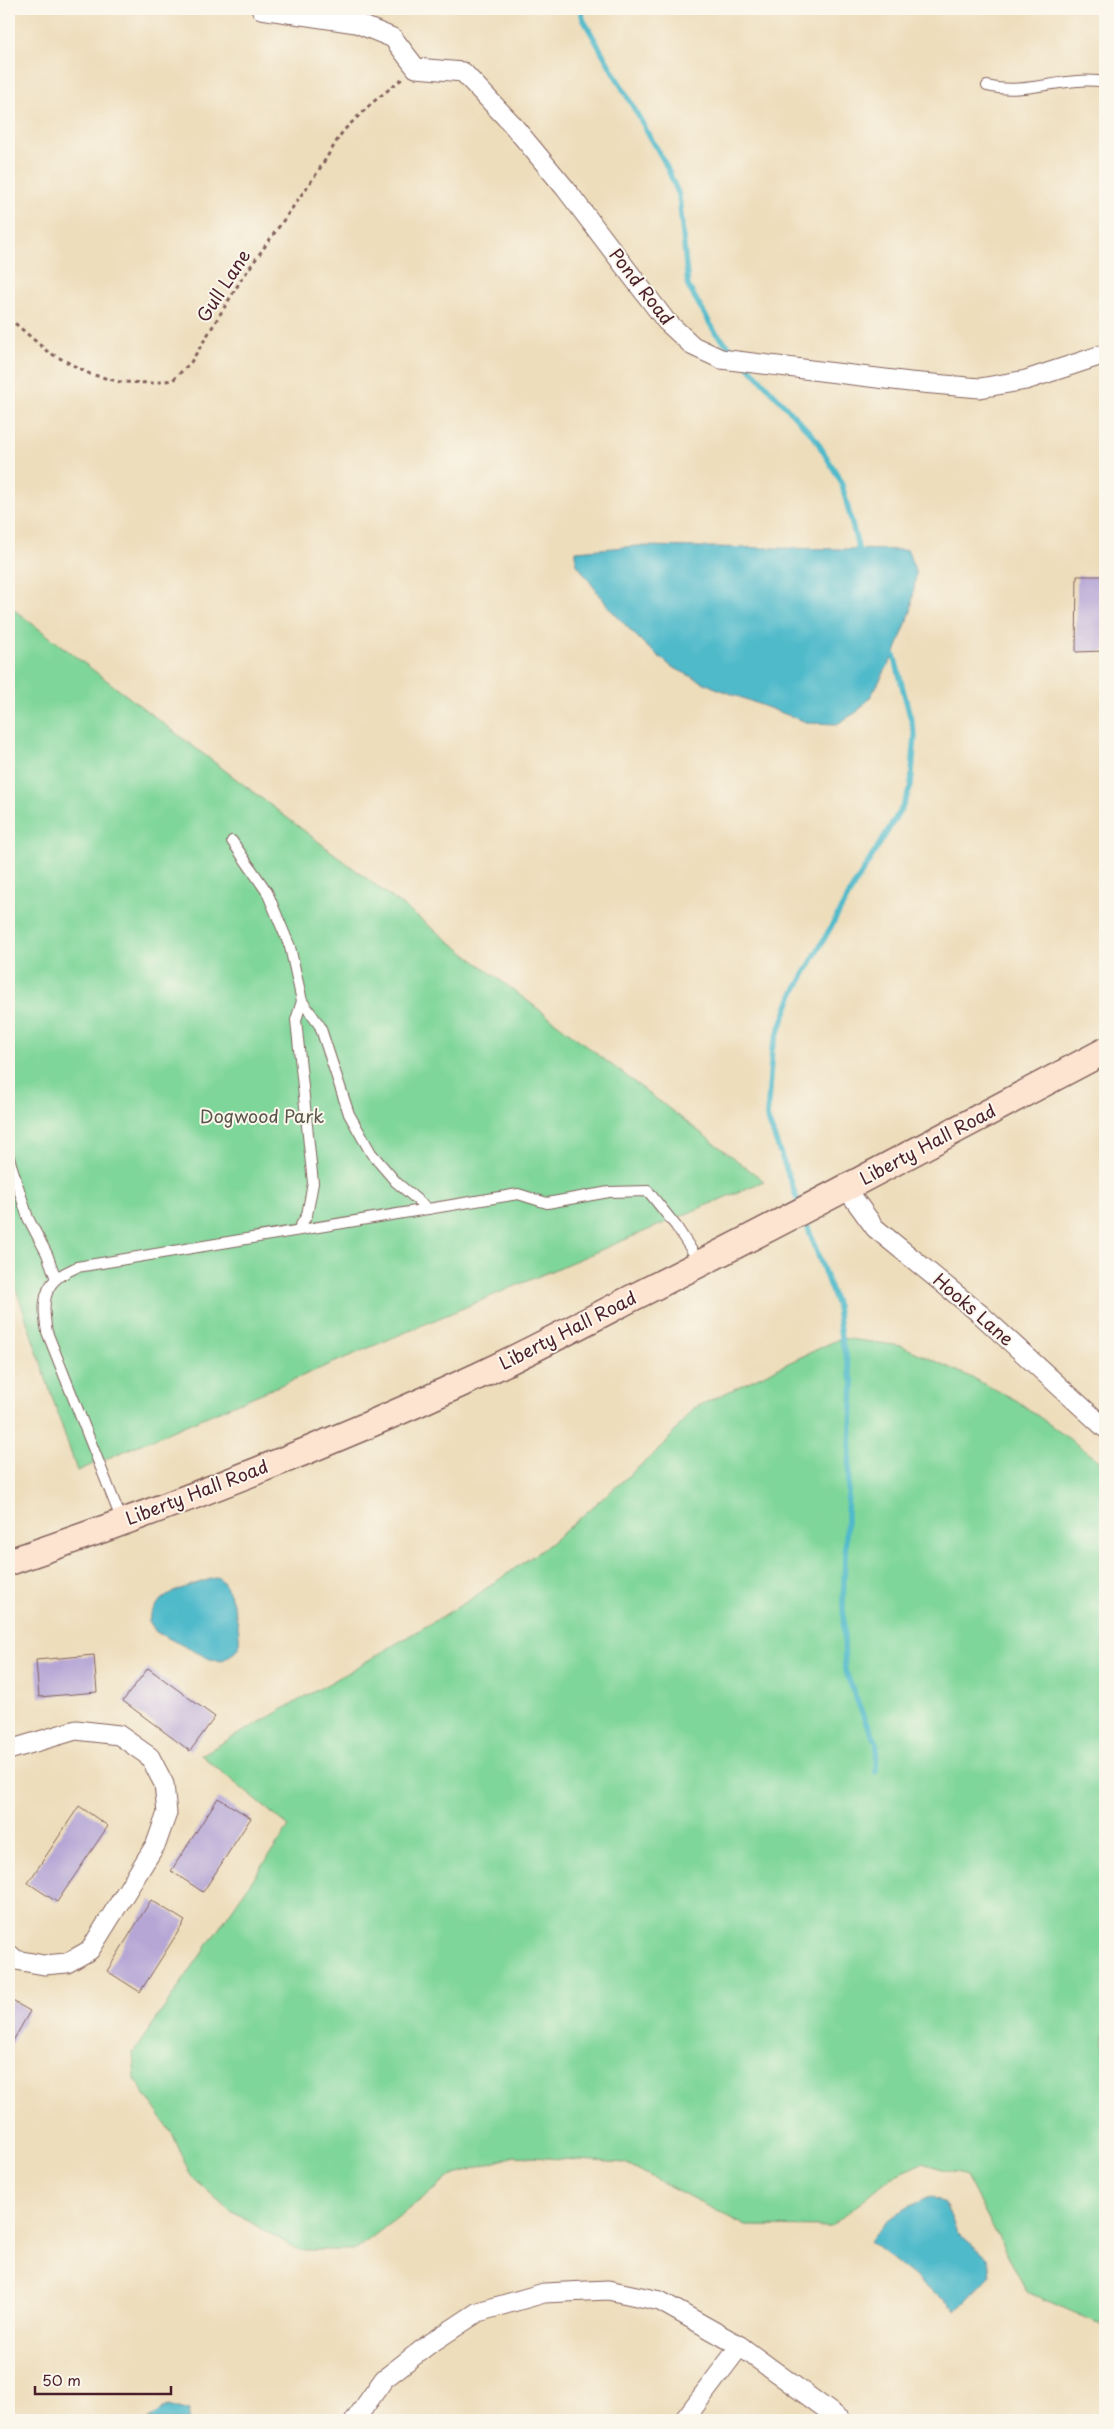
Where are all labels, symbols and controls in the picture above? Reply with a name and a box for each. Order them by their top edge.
street label: Pond Road [604,242,681,330]
street label: Gull Lane [189,243,256,327]
street label: Liberty Hall Road [854,1096,1000,1191]
park label: Dogwood Park [200,1102,324,1129]
street label: Hooks Lane [928,1266,1020,1352]
street label: Liberty Hall Road [494,1283,641,1376]
street label: Liberty Hall Road [121,1452,272,1531]
scale bar [35,2364,171,2396]
text: 50 m [42,2368,81,2391]

